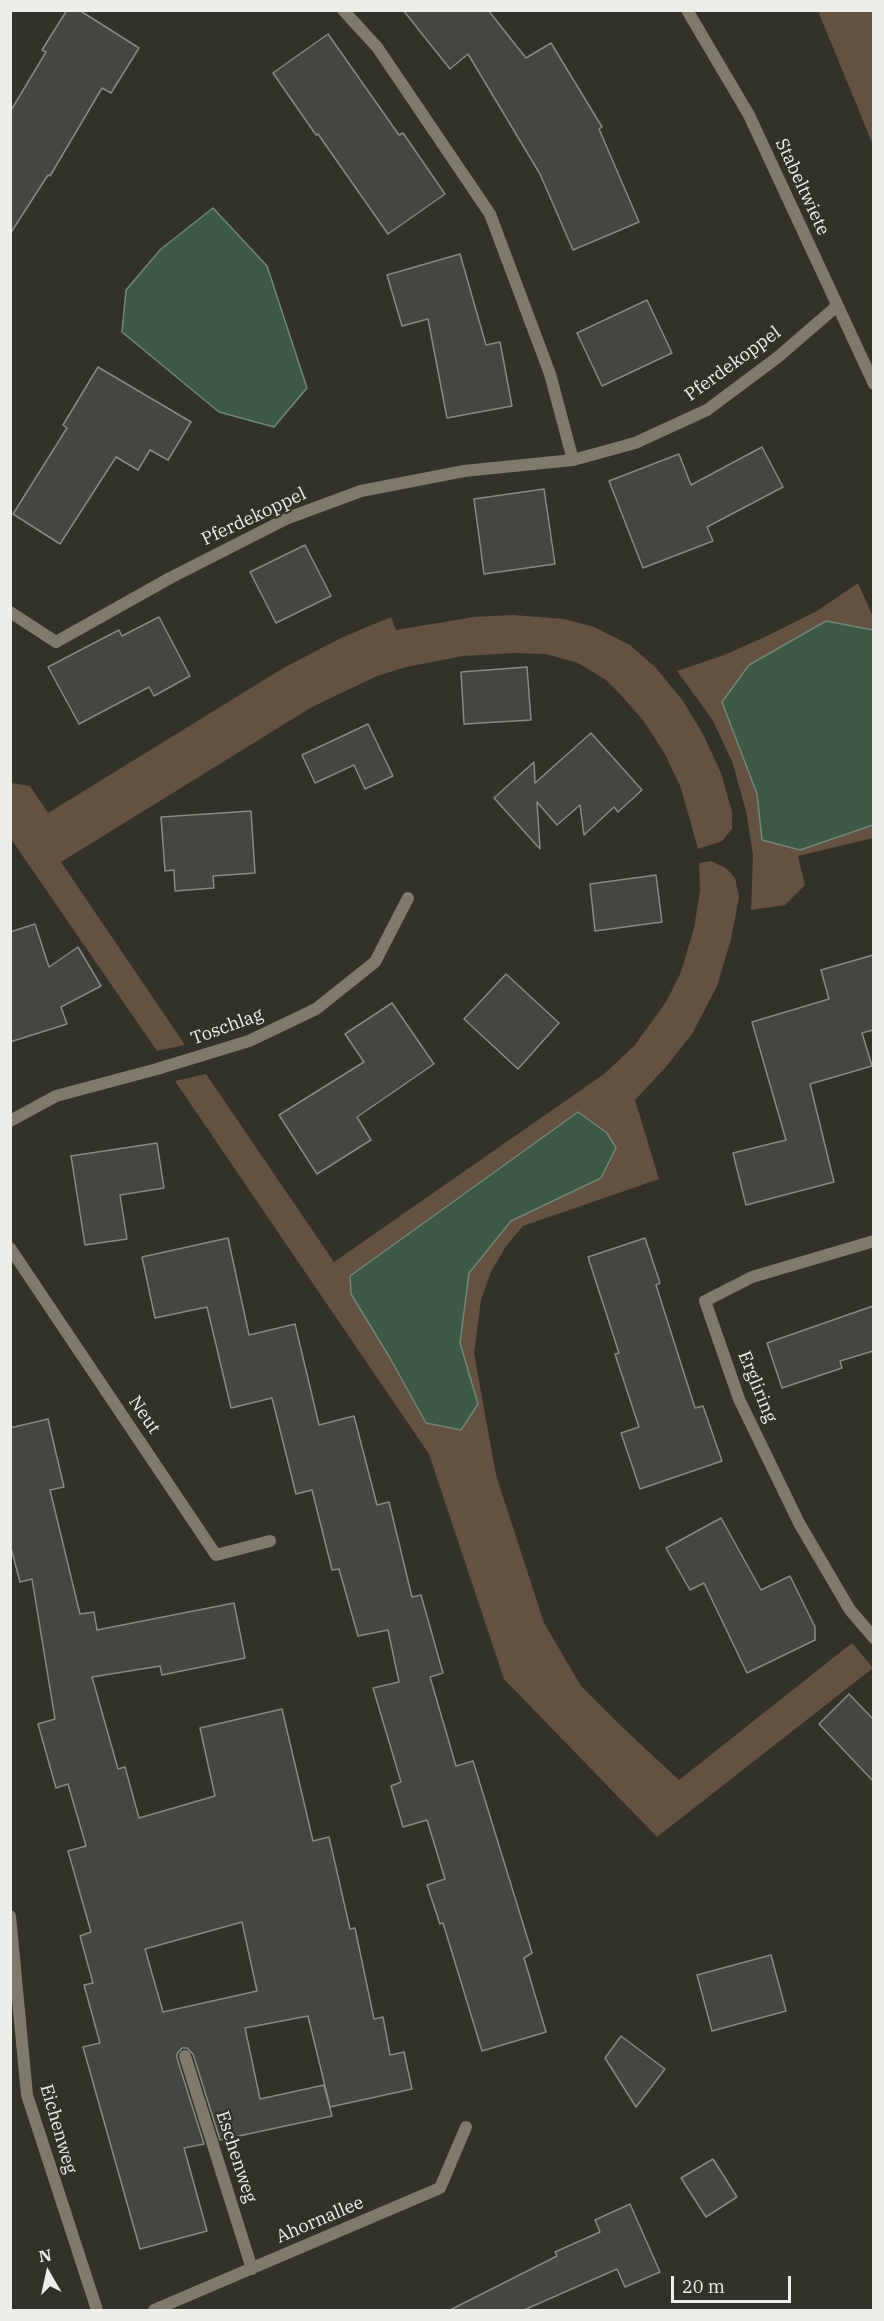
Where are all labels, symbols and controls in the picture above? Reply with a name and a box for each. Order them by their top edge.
street label: Stabeltwiete [770,135,834,239]
street label: Pferdekoppel [681,322,785,406]
street label: Pferdekoppel [198,483,310,551]
street label: Toschlag [188,1004,266,1050]
street label: Ergliring [733,1348,781,1426]
street label: Neut [124,1392,164,1438]
street label: Eichenweg [35,2082,81,2176]
street label: Eschenweg [211,2108,261,2206]
street label: Ahornallee [273,2192,367,2248]
north arrow [18,2243,78,2303]
text: N [37,2244,53,2266]
scale bar [674,2264,794,2302]
text: 20 m [682,2275,725,2298]

